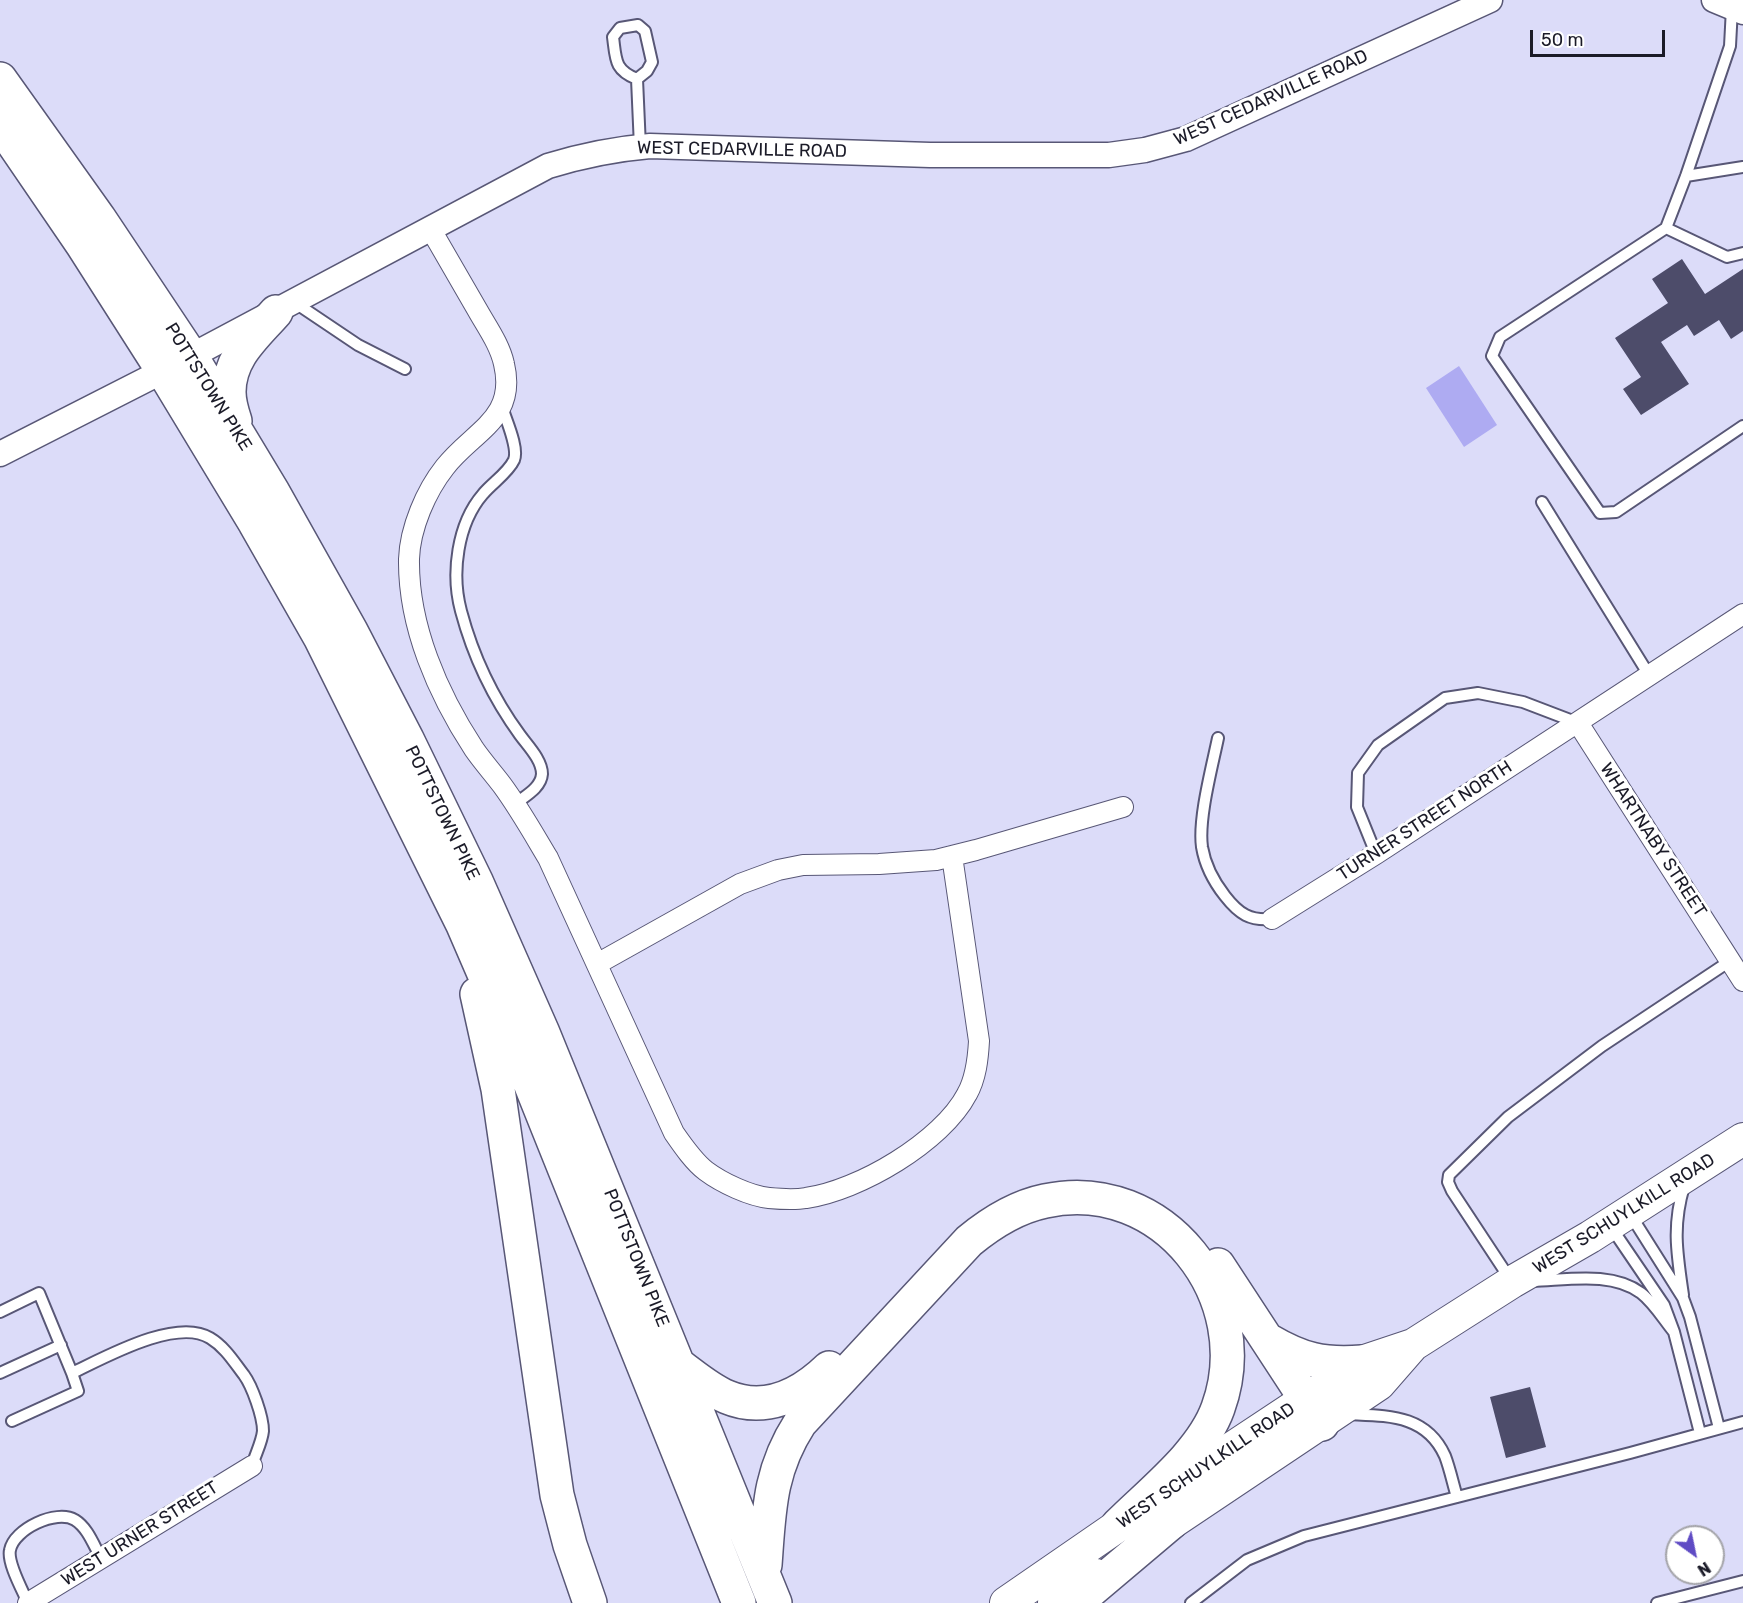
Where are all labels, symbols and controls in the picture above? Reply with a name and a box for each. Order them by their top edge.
scale bar [1533,18,1668,56]
text: 50 m [1541,29,1584,51]
street label: WEST CEDARVILLE ROAD [1171,45,1371,151]
street label: WEST CEDARVILLE ROAD [637,137,847,163]
street label: POTTSTOWN PIKE [160,319,256,455]
street label: POTTSTOWN PIKE [400,742,484,884]
street label: TURNER STREET NORTH [1334,756,1516,886]
street label: WHARTNABY STREET [1595,759,1711,921]
street label: WEST SCHUYLKILL ROAD [1529,1149,1719,1279]
street label: POTTSTOWN PIKE [598,1186,674,1330]
street label: WEST SCHUYLKILL ROAD [1113,1398,1299,1534]
street label: WEST URNER STREET [58,1477,222,1591]
north arrow [1665,1525,1725,1585]
text: N [1694,1558,1714,1580]

